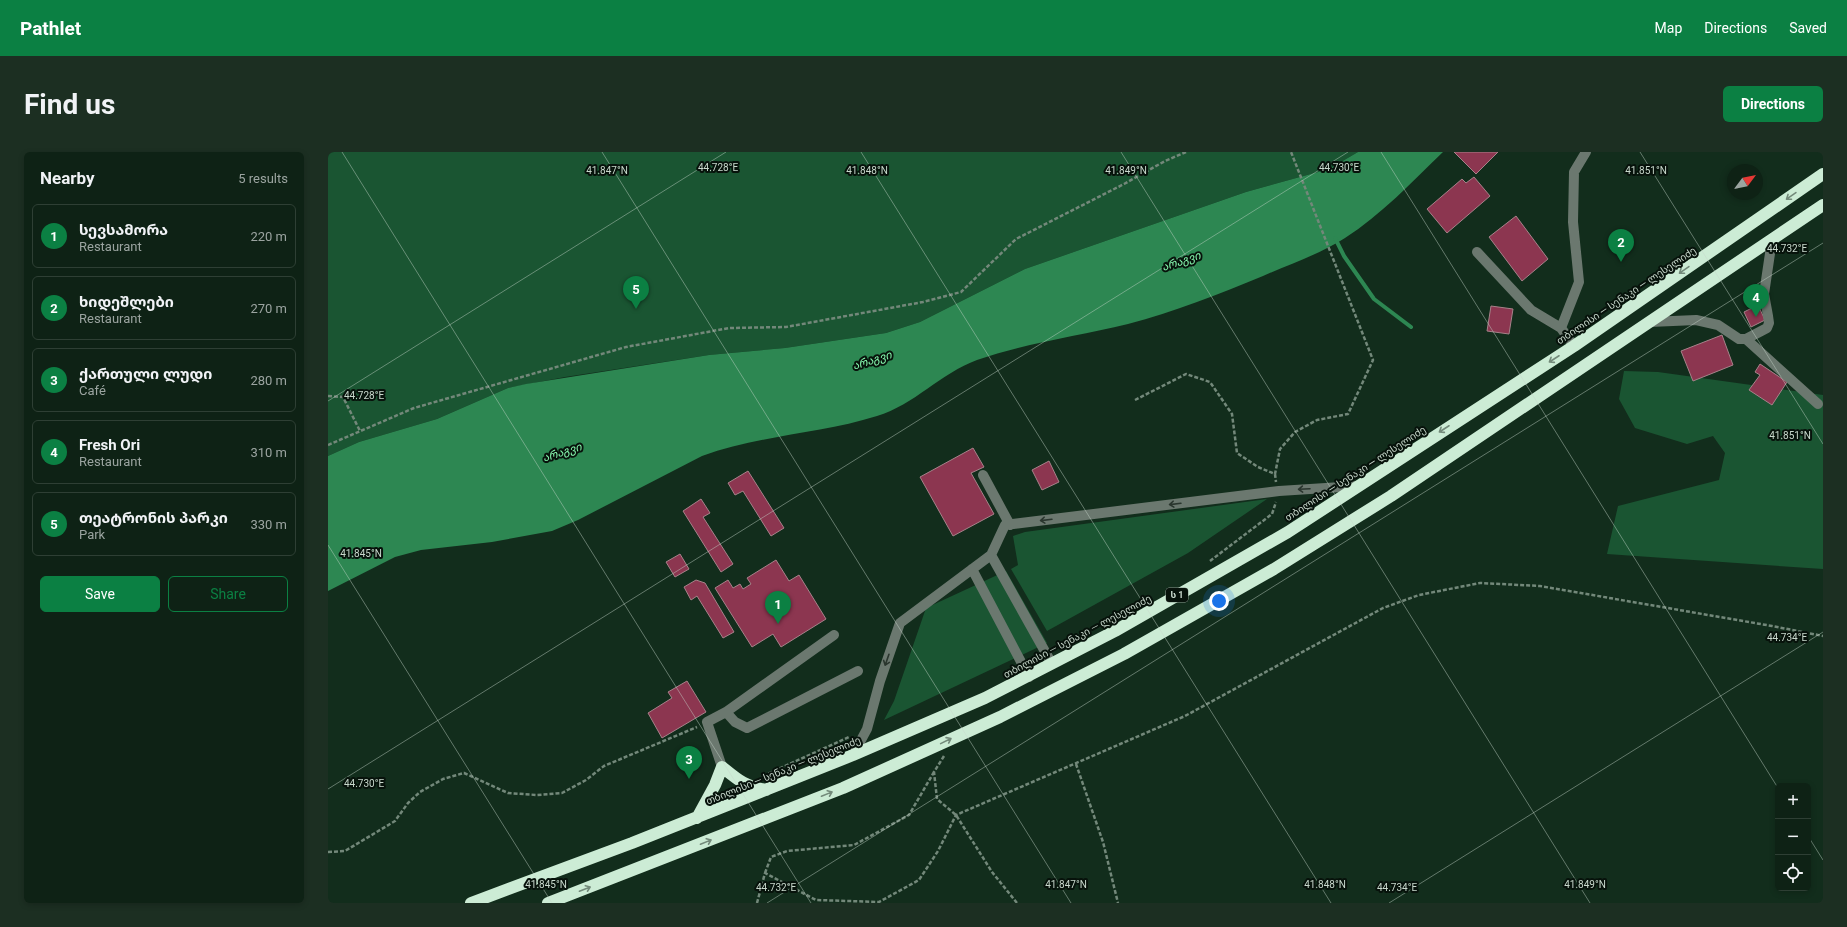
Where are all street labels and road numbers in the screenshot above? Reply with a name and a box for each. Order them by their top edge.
street label: თბილისი — სენაკი — ლესელიძე [1554,244,1699,347]
street label: თბილისი — სენაკი — ლესელიძე [1283,424,1428,524]
road number: ს 1 [1166,588,1188,602]
street label: თბილისი — სენაკი — ლესელიძე [1001,593,1154,681]
street label: თბილისი — სენაკი — ლესელიძე [704,734,863,808]

